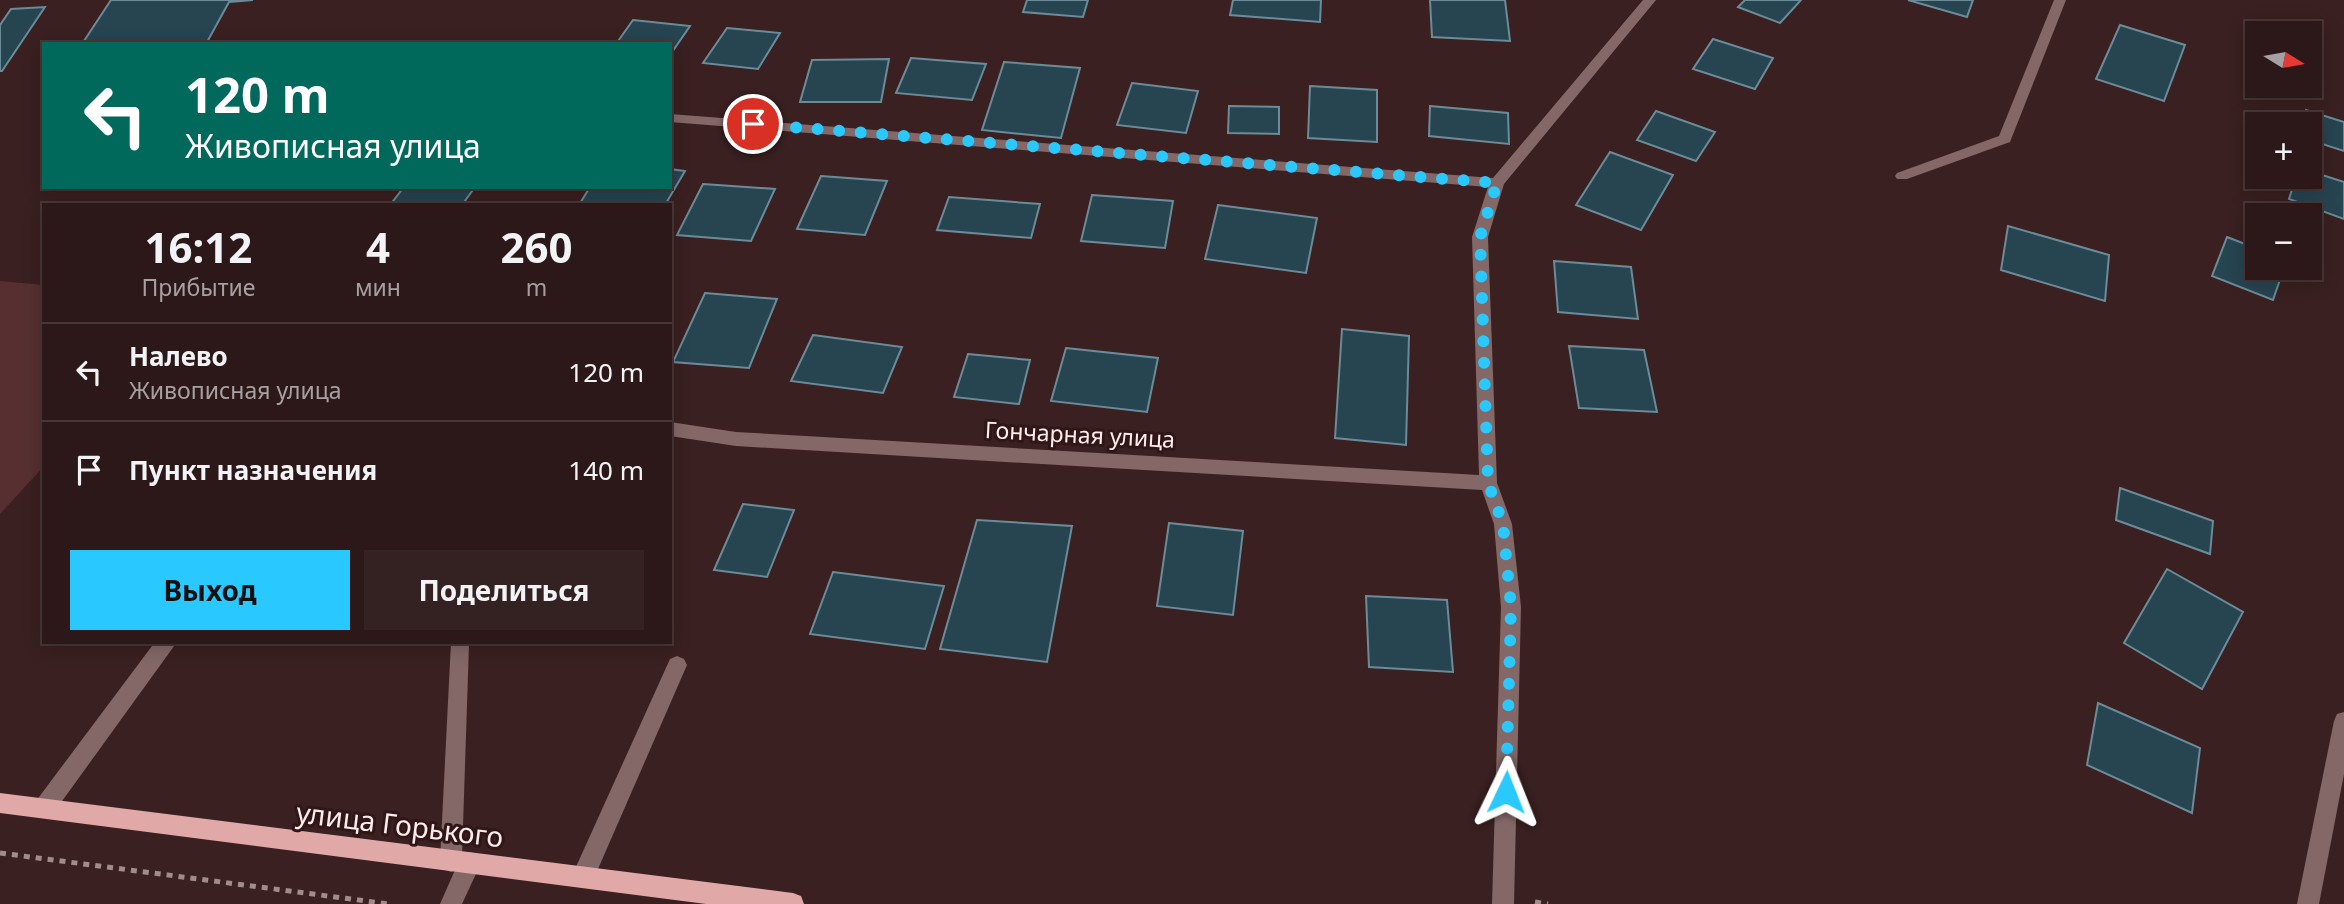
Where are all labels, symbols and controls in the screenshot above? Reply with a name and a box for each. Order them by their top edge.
north arrow [2245,21,2322,98]
map controls [2245,21,2322,280]
text: 120 m [185,61,330,127]
icon: left [70,70,161,161]
pin [723,94,783,154]
icon: arrive [734,105,772,143]
button: + [2245,112,2322,189]
text: Живописная улица [185,124,481,167]
button: − [2245,203,2322,280]
text: 16:12 [145,218,252,275]
text: 4 [366,218,390,275]
text: 260 [500,218,573,275]
text: Прибытие [141,271,255,303]
text: мин [355,271,401,303]
text: m [526,271,547,303]
text: Налево [129,338,228,374]
icon: left [70,353,108,391]
text: 120 m [568,354,644,390]
text: Живописная улица [129,374,342,406]
street label: Гончарная улица [984,413,1176,455]
icon: arrive [70,451,108,489]
text: Пункт назначения [129,452,377,488]
text: 140 m [568,452,644,488]
button: Выход [70,550,350,630]
button: Поделиться [364,550,644,630]
position arrow [1469,755,1543,829]
street label: улица Горького [294,792,506,856]

